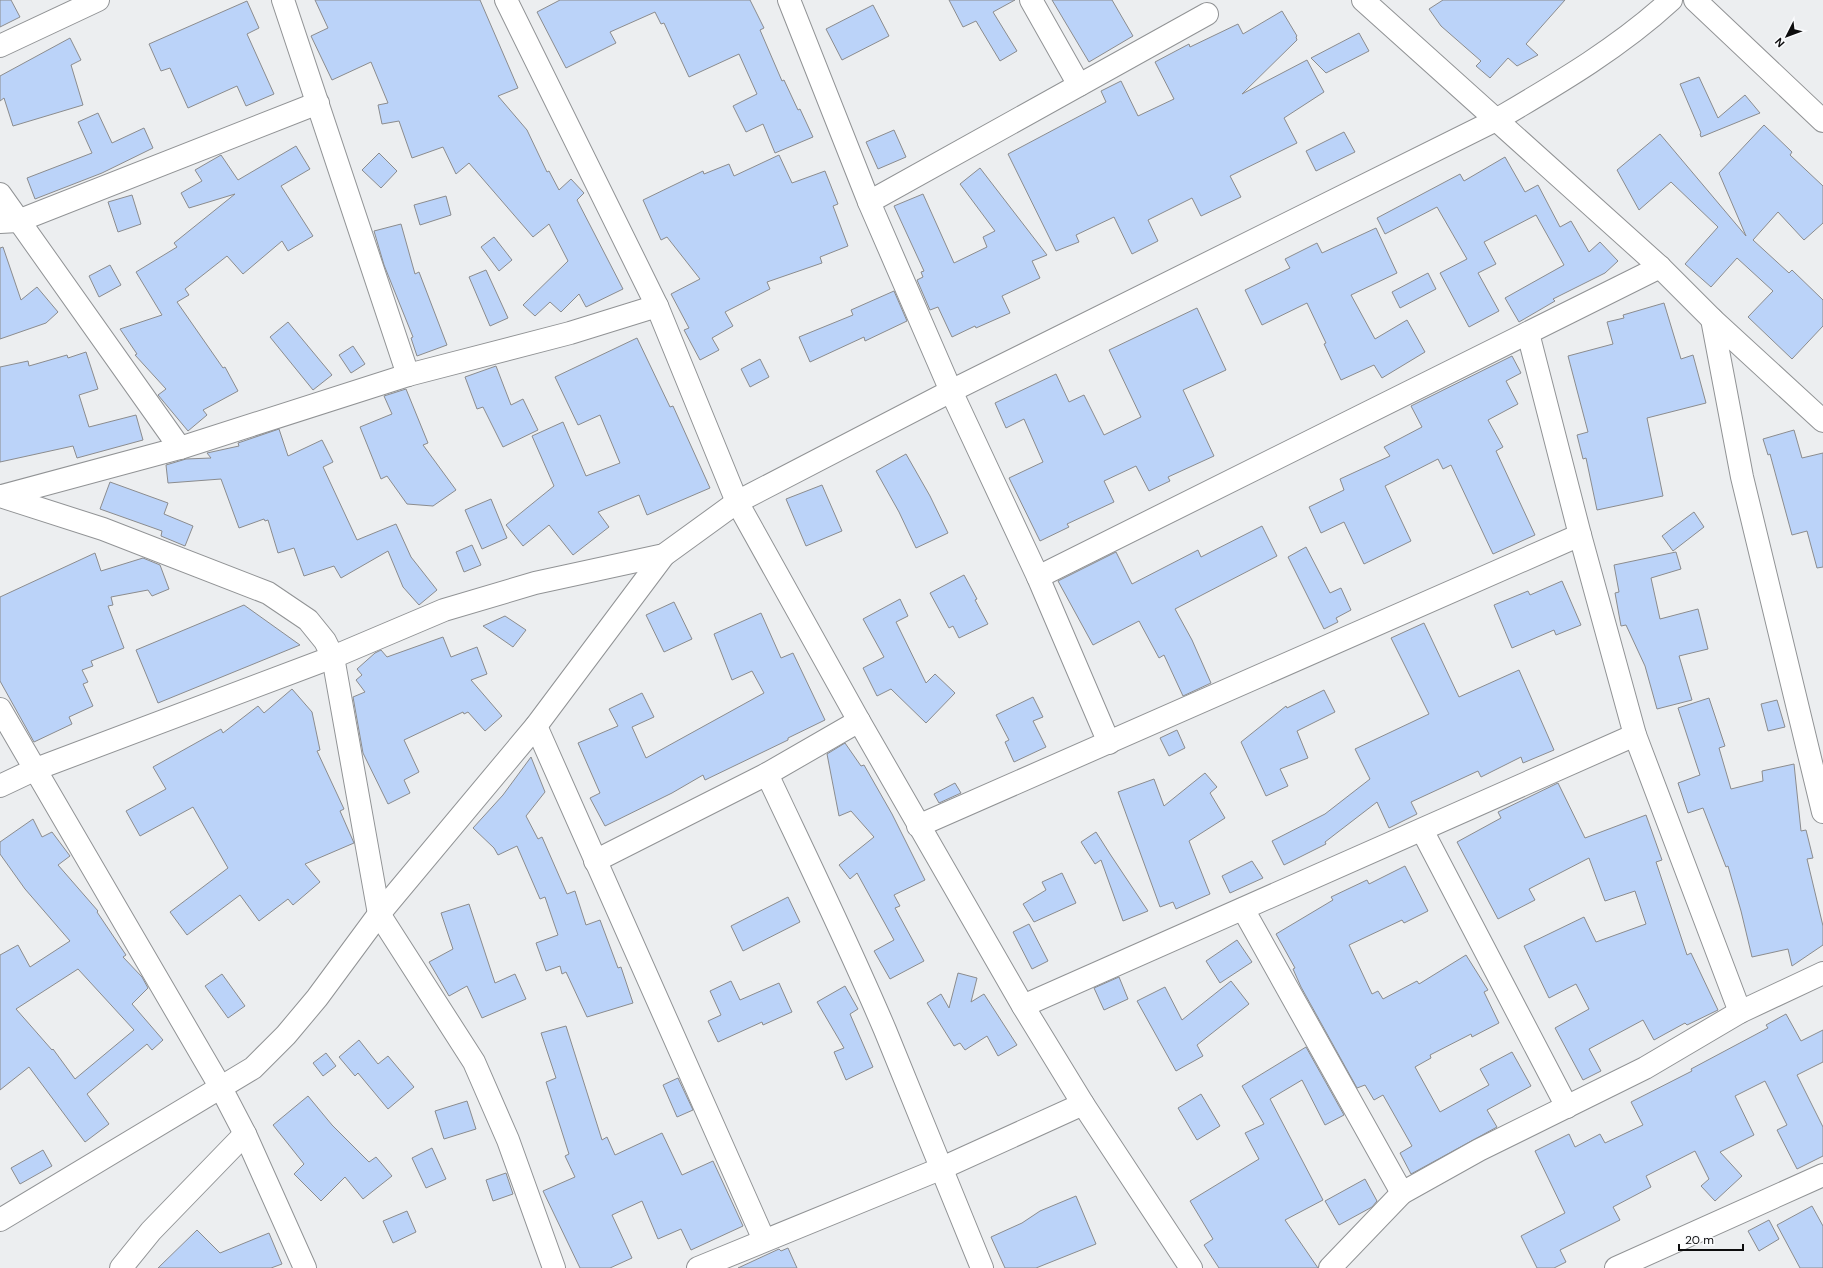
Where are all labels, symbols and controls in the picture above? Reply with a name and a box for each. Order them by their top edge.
north arrow [1767,16,1807,56]
text: N [1772,35,1787,50]
scale bar [1679,1226,1743,1252]
text: 20 m [1685,1232,1714,1248]

